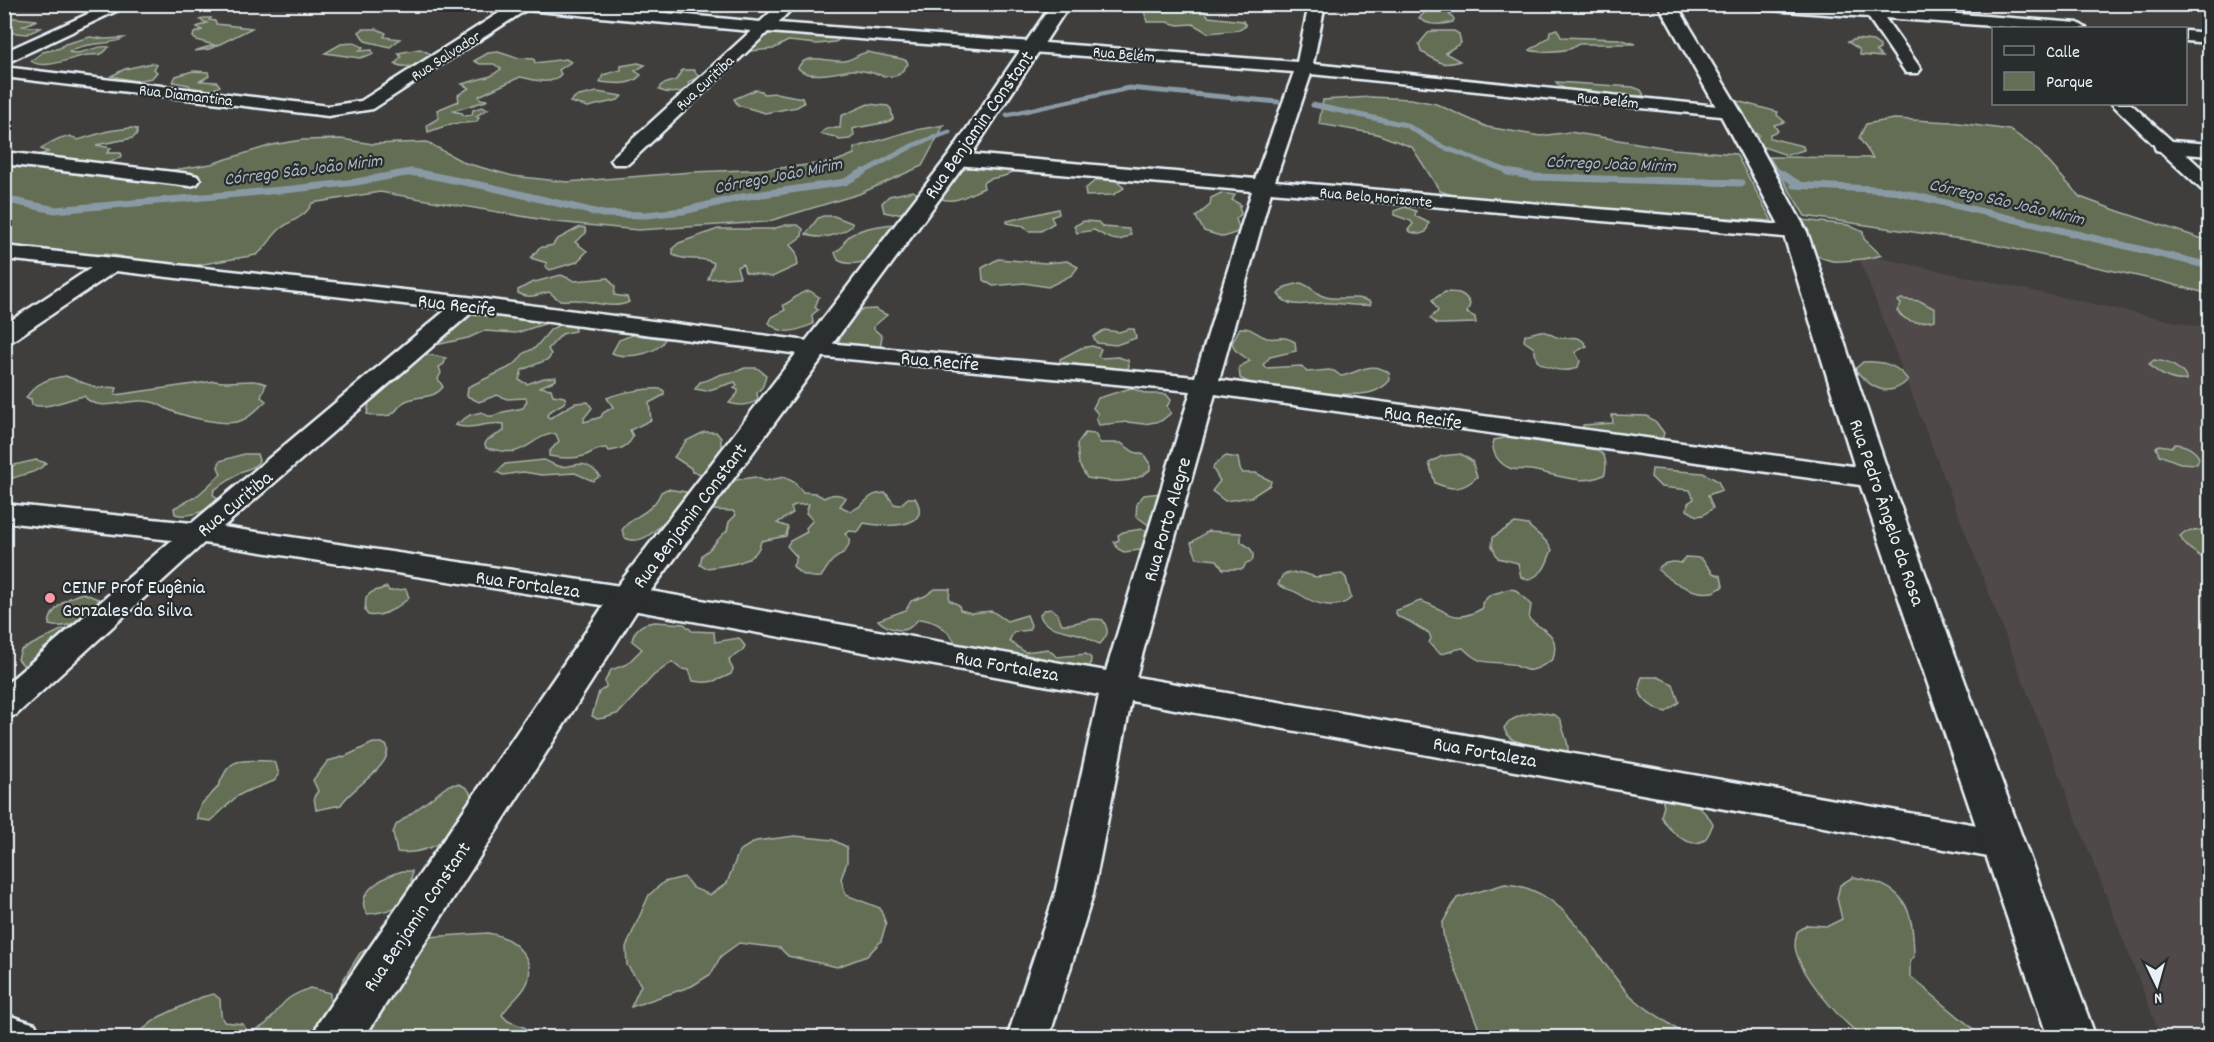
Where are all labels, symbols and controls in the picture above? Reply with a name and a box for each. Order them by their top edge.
street label: Rua Salvador [407,26,486,88]
legend [1992,27,2187,105]
street label: Rua Belém [1092,41,1156,70]
text: Calle [2046,41,2080,66]
street label: Rua Benjamin Constant [919,46,1042,206]
street label: Rua Curitiba [671,50,741,117]
text: Parque [2046,71,2093,96]
street label: Rua Diamantina [138,79,234,114]
street label: Rua Belém [1576,87,1640,116]
water label: Córrego São João Mirim [223,149,384,194]
water label: Córrego João Mirim [1545,151,1677,180]
water label: Córrego João Mirim [712,153,845,202]
water label: Córrego São João Mirim [1926,173,2087,234]
street label: Rua Belo Horizonte [1319,182,1433,215]
street label: Rua Recife [416,288,497,326]
street label: Rua Recife [899,346,980,380]
street label: Rua Recife [1382,400,1464,438]
street label: Rua Pedro Ângelo da Rosa [1840,416,1930,611]
street label: Rua Benjamin Constant [627,438,755,595]
street label: Rua Porto Alegre [1138,454,1200,585]
street label: Rua Curitiba [192,465,280,545]
street label: Rua Fortaleza [474,565,582,607]
place label: CEINF Prof Eugênia Gonzales da Silva [62,575,206,626]
marker: CEINF Prof Eugênia Gonzales da Silva [43,591,57,605]
street label: Rua Fortaleza [952,645,1061,691]
street label: Rua Fortaleza [1430,731,1539,777]
street label: Rua Benjamin Constant [358,837,479,998]
north arrow [2127,955,2187,1015]
text: N [2153,986,2163,1009]

